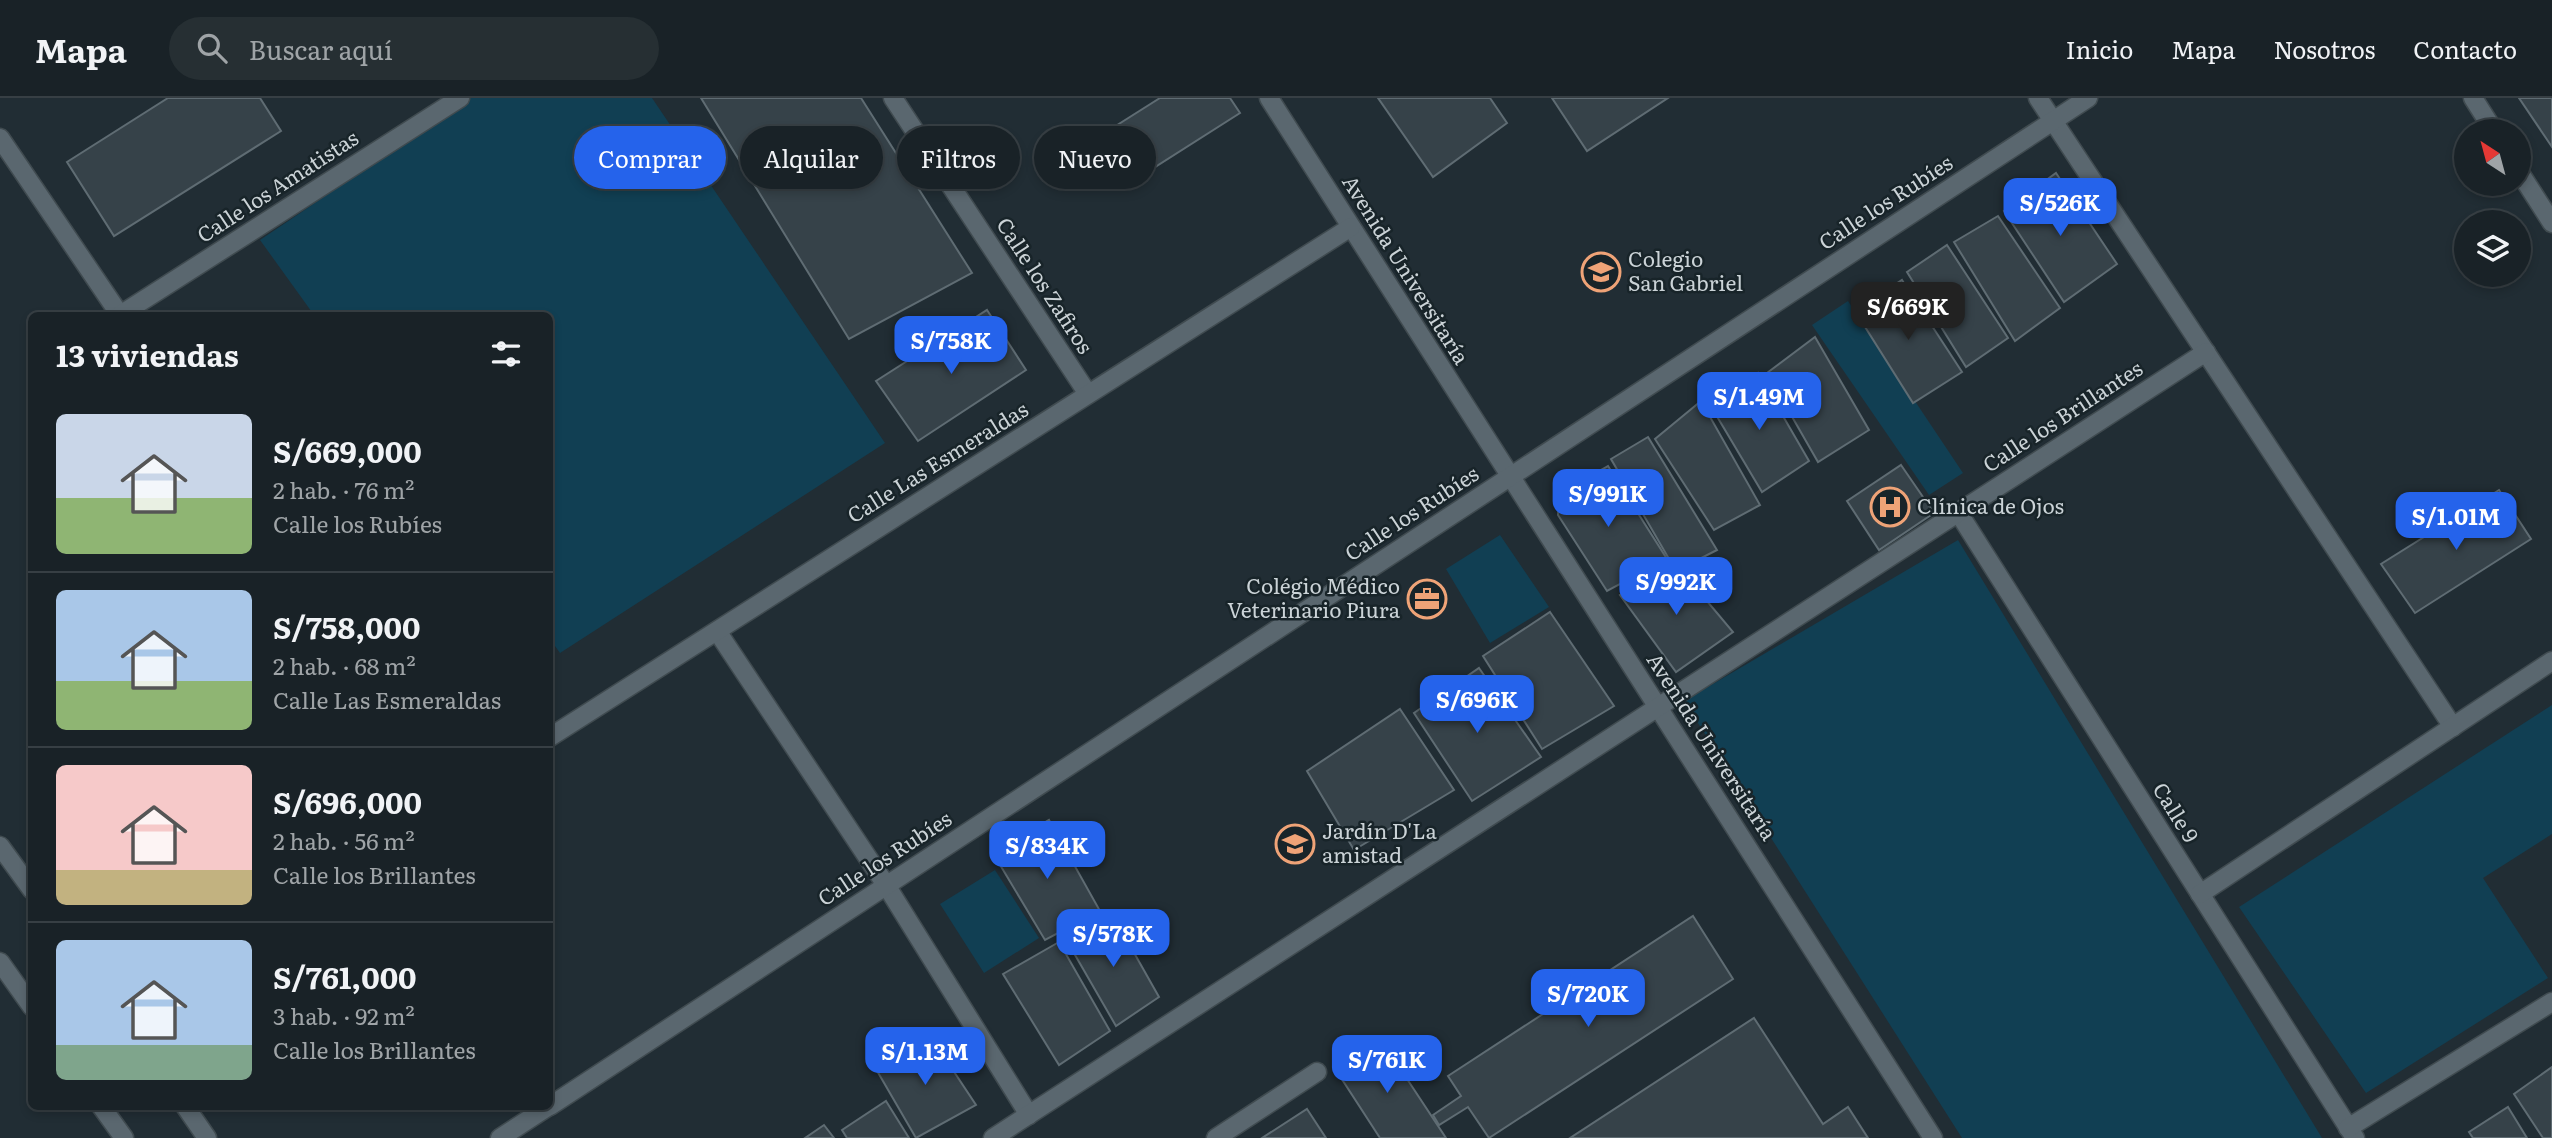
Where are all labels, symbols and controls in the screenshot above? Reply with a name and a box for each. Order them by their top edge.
search box [169,17,659,80]
text: Mapa [35,24,127,73]
icon: search [193,29,231,67]
text: Buscar aquí [249,29,393,68]
text: Inicio [2066,31,2133,66]
text: Mapa [2171,31,2235,66]
text: Nosotros [2273,31,2375,66]
text: Contacto [2413,31,2517,66]
north arrow [2454,119,2530,196]
map controls [2454,119,2531,287]
street label: Calle los Amatistas [190,121,363,249]
chip: Comprar [574,126,726,189]
chip: Alquilar [740,126,883,189]
chip: Filtros [897,126,1020,189]
chip: Nuevo [1034,126,1156,189]
street label: Calle los Rubíes [1812,146,1958,256]
street label: Avenida Universitaría [1336,168,1478,370]
pin: S/526K [2003,178,2117,238]
text: S/526K [2019,184,2101,218]
street label: Calle los Zafiros [990,210,1102,359]
button: layers [2454,210,2531,287]
place label: Colegio San Gabriel [1628,242,1743,297]
school or university icon: Colegio San Gabriel [1580,251,1622,293]
pin: S/669K [1851,282,1965,342]
text: S/669K [1867,288,1949,322]
pin: S/758K [894,316,1008,376]
text: S/758K [910,322,992,356]
text: 13 viviendas [56,332,239,376]
icon: filters [487,335,525,373]
street label: Calle los Brillantes [1976,352,2148,478]
pin: S/1.49M [1694,372,1824,432]
text: S/1.49M [1713,378,1805,412]
street label: Calle Las Esmeraldas [840,393,1033,529]
text: S/669,000 [273,428,422,472]
icon: home [112,442,196,526]
street label: Calle los Rubíes [1338,457,1484,567]
pin: S/991K [1551,470,1665,529]
text: 2 hab. · 76 m² [273,472,415,506]
text: S/991K [1569,475,1647,509]
hospital icon: Clínica de Ojos [1869,486,1911,528]
place label: Clínica de Ojos [1917,489,2064,520]
pin: S/1.01M [2391,492,2521,552]
text: S/1.01M [2412,498,2500,532]
text: Calle los Rubíes [273,506,442,540]
pin: S/992K [1619,558,1733,617]
text: S/992K [1635,563,1717,597]
place label: Colégio Médico Veterinario Piura [1227,569,1401,624]
office icon: Colégio Médico Veterinario Piura [1406,578,1448,620]
text: S/758,000 [273,604,421,648]
icon: home [112,618,196,702]
street label: Avenida Universitaría [1641,646,1786,846]
text: 2 hab. · 68 m² [273,648,416,682]
pin: S/696K [1420,676,1534,735]
text: S/696K [1436,681,1518,715]
text: Calle Las Esmeraldas [273,682,501,716]
street label: Calle 9 [2147,776,2208,848]
text: S/696,000 [273,779,422,823]
icon: home [112,793,196,877]
street label: Calle los Rubíes [811,802,957,912]
place label: Jardín D'La amistad [1322,814,1438,869]
pin: S/834K [990,822,1104,881]
text: 2 hab. · 56 m² [273,823,415,857]
school or university icon: Jardín D'La amistad [1274,823,1316,865]
text: S/834K [1005,827,1089,861]
text: Calle los Brillantes [273,857,476,891]
pin: S/578K [1056,910,1170,969]
text: S/578K [1073,915,1154,949]
text: S/761,000 [273,954,417,998]
icon: home [112,968,196,1052]
pin: S/720K [1531,970,1645,1029]
text: S/720K [1547,975,1629,1009]
text: 3 hab. · 92 m² [273,998,415,1032]
pin: S/1.13M [860,1028,990,1087]
text: Calle los Brillantes [273,1032,476,1066]
text: S/1.13M [881,1033,969,1067]
pin: S/761K [1330,1035,1444,1095]
text: S/761K [1348,1041,1426,1075]

